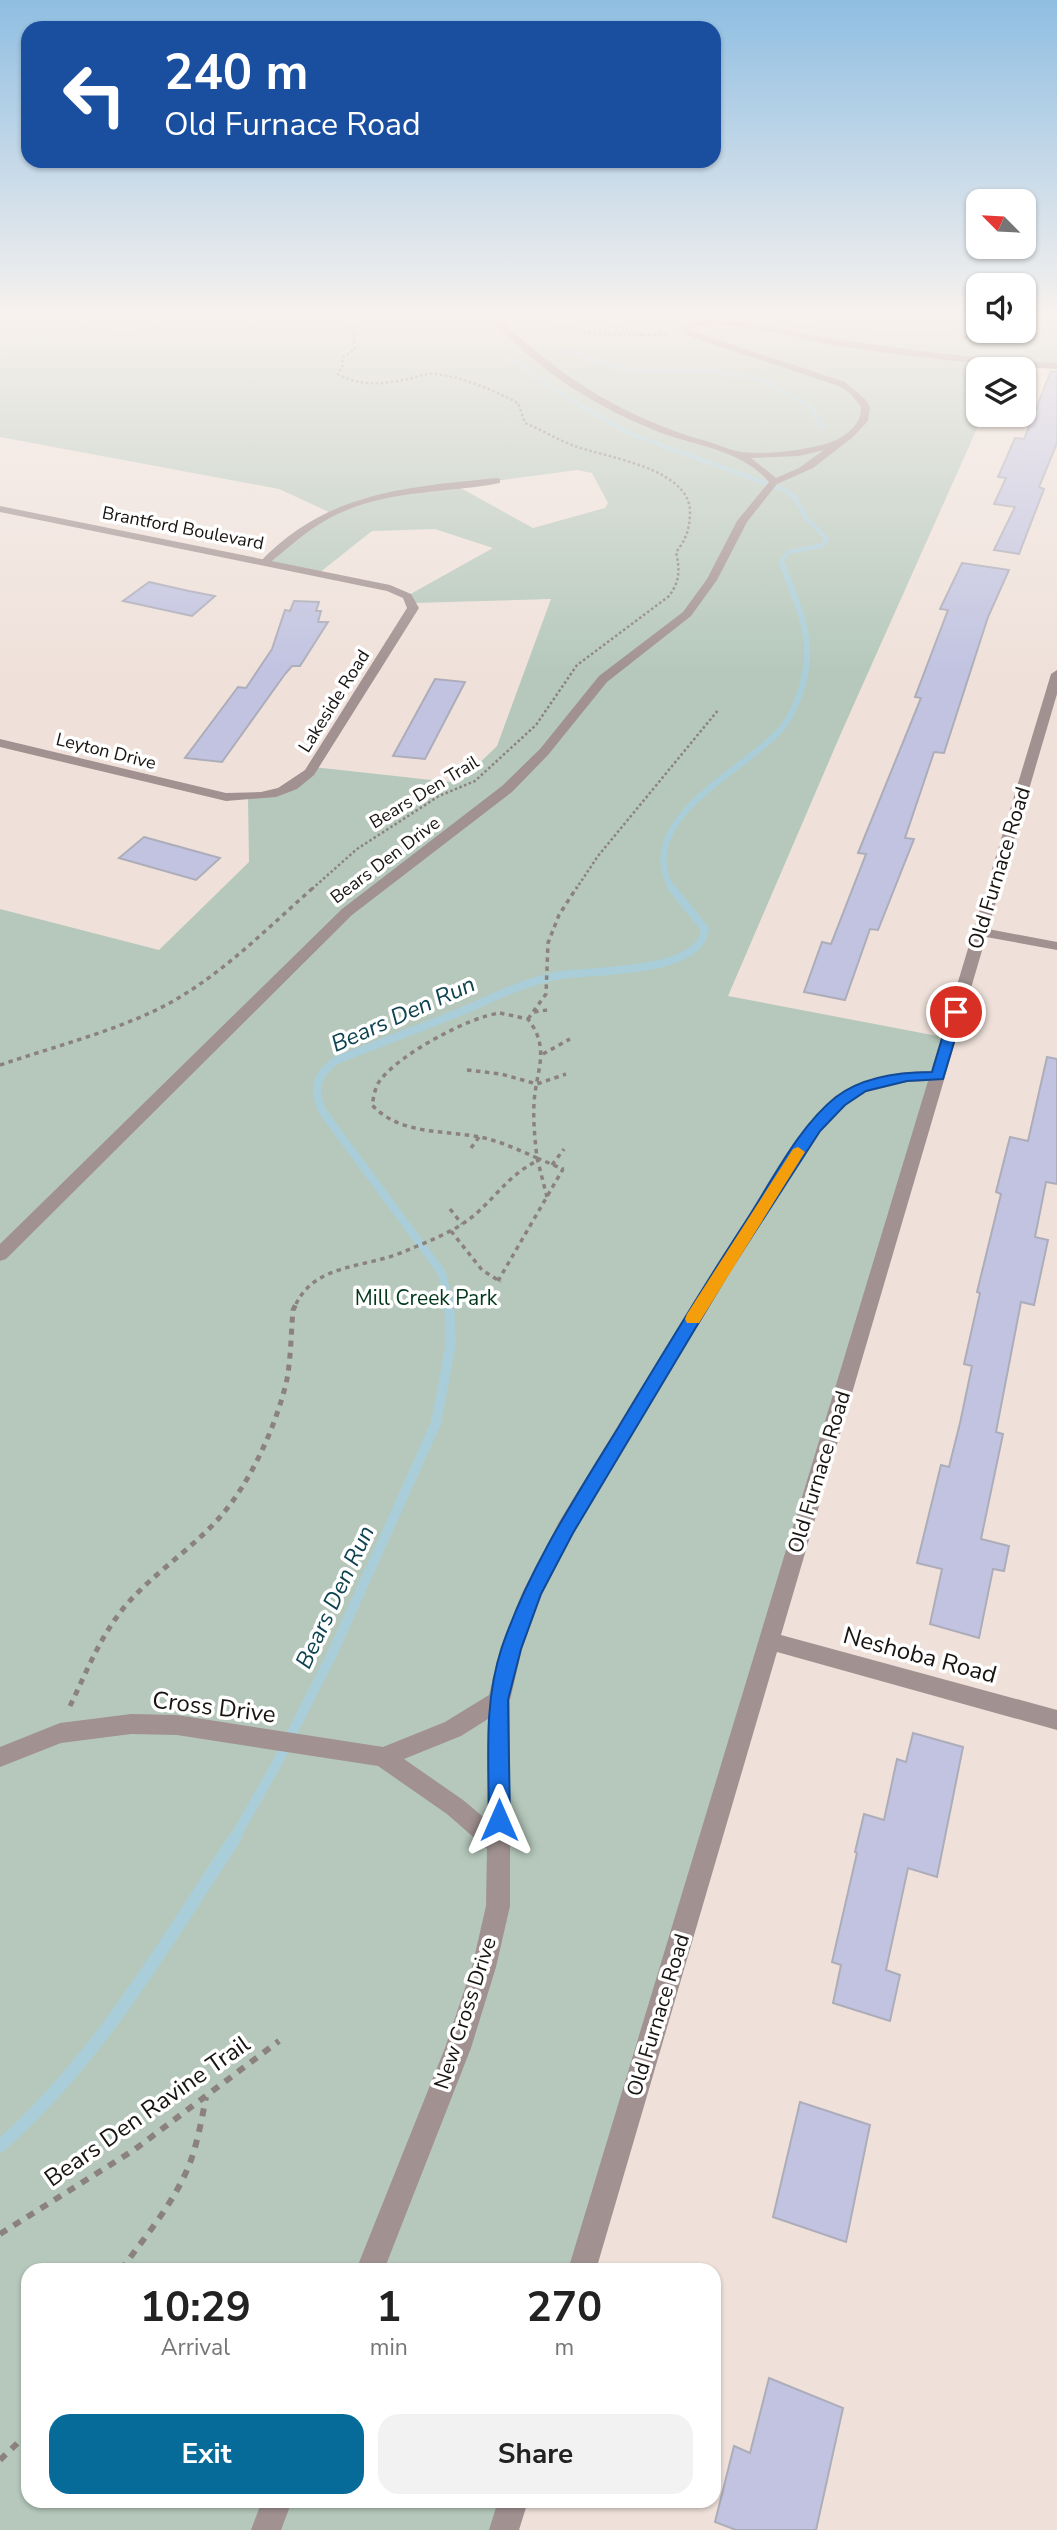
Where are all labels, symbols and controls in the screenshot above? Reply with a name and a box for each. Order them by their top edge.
text: 240 m [164,39,308,106]
icon: left [49,49,140,140]
text: Old Furnace Road [164,103,421,146]
north arrow [966,189,1036,259]
map controls [966,189,1036,427]
button: sound [966,273,1036,343]
button: layers [966,357,1036,427]
street label: Brantford Boulevard [100,501,266,555]
street label: Lakeside Road [293,645,375,757]
street label: Leyton Drive [53,727,159,775]
street label: Bears Den Trail [365,750,484,834]
street label: Old Furnace Road [961,783,1037,953]
street label: Bears Den Drive [325,811,445,909]
water label: Bears Den Run [326,968,480,1060]
pin [926,982,986,1042]
icon: arrive [937,993,975,1031]
park label: Mill Creek Park [355,1284,498,1312]
street label: Old Furnace Road [781,1387,857,1557]
water label: Bears Den Run [288,1520,382,1674]
street label: Neshoba Road [840,1619,1000,1691]
street label: Cross Drive [150,1684,278,1730]
position arrow [462,1783,536,1857]
street label: Old Furnace Road [620,1930,696,2100]
street label: New Cross Drive [427,1933,503,2093]
street label: Bears Den Ravine Trail [38,2028,256,2194]
text: 10:29 [140,2279,251,2336]
text: 1 [376,2279,401,2336]
text: 270 [527,2279,602,2336]
text: Arrival [161,2332,230,2363]
text: min [370,2332,408,2363]
text: m [555,2332,574,2363]
button: Exit [49,2414,364,2494]
button: Share [378,2414,693,2494]

